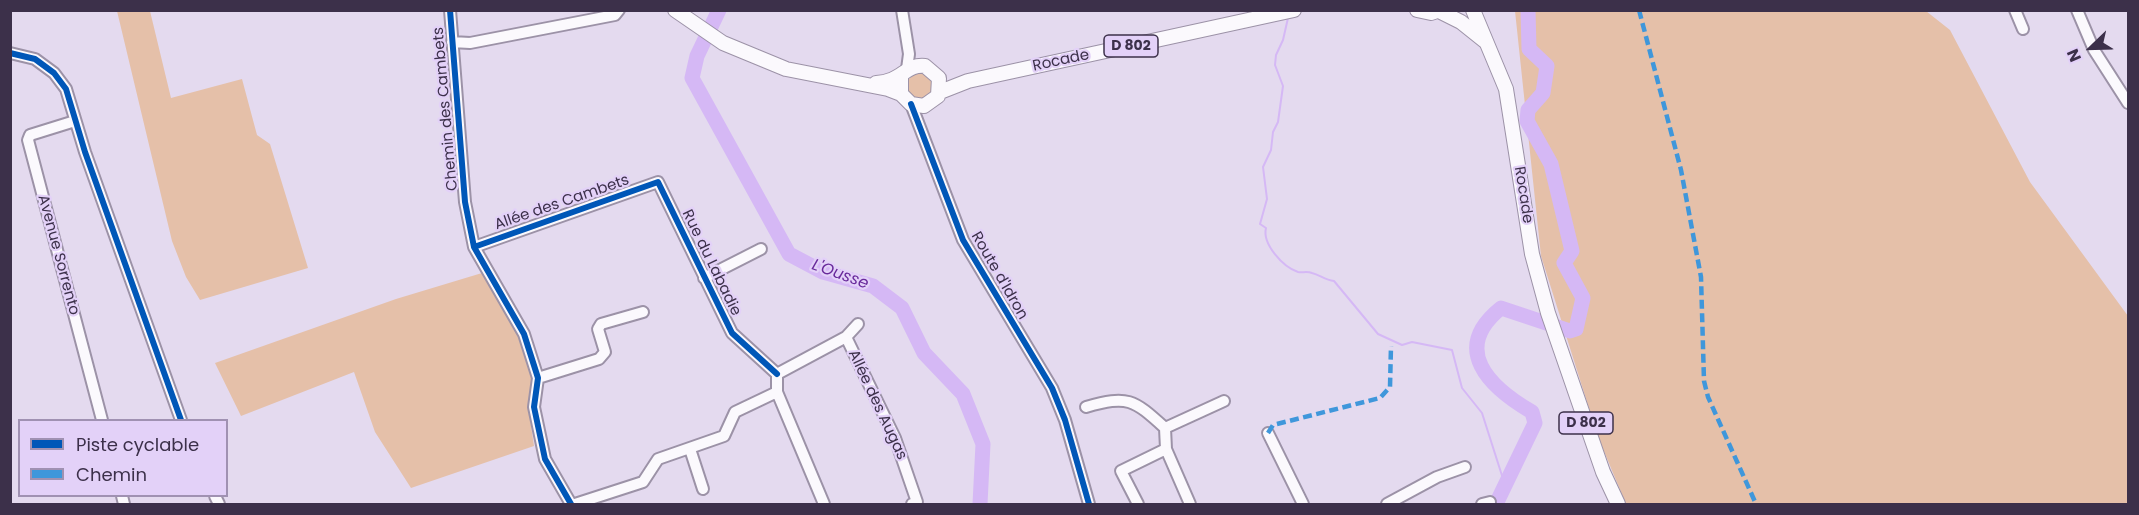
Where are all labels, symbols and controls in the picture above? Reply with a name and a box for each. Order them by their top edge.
north arrow [2061,18,2121,78]
street label: Chemin des Cambets [430,26,462,192]
road number: D 802 [1104,35,1158,57]
text: N [2061,45,2087,65]
street label: Rocade [1031,46,1091,76]
street label: Rocade [1510,165,1536,225]
street label: Allée des Cambets [492,171,632,235]
street label: Avenue Sorrento [33,193,83,317]
street label: Rue du Labadie [678,207,744,319]
street label: Route d'Idron [967,229,1031,323]
water label: L'Ousse [809,256,871,294]
street label: Allée des Augas [844,347,910,463]
road number: D 802 [1559,412,1613,434]
legend [18,419,228,497]
text: Piste cyclable [76,432,199,457]
text: Chemin [76,462,147,487]

